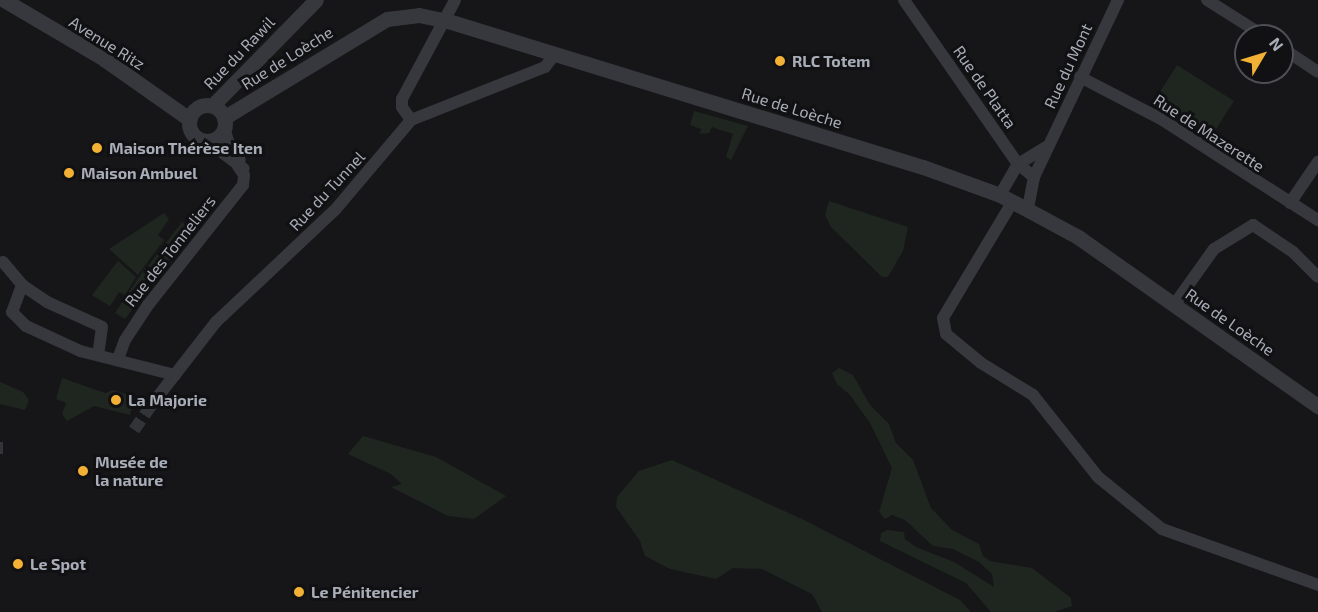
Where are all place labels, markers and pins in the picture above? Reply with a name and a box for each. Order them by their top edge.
place label: RLC Totem [792,51,871,71]
marker: RLC Totem [773,54,787,68]
place label: Maison Thérèse Iten [109,138,263,158]
marker: Maison Thérèse Iten [90,141,104,155]
place label: Maison Ambuel [81,163,198,183]
marker: Maison Ambuel [62,166,76,180]
place label: La Majorie [128,390,207,410]
marker: La Majorie [109,393,123,407]
place label: Musée de la nature [95,452,168,490]
marker: Musée de la nature [76,464,90,478]
place label: Le Spot [30,554,86,574]
marker: Le Spot [11,557,25,571]
place label: Le Pénitencier [311,582,419,602]
marker: Le Pénitencier [292,585,306,599]

